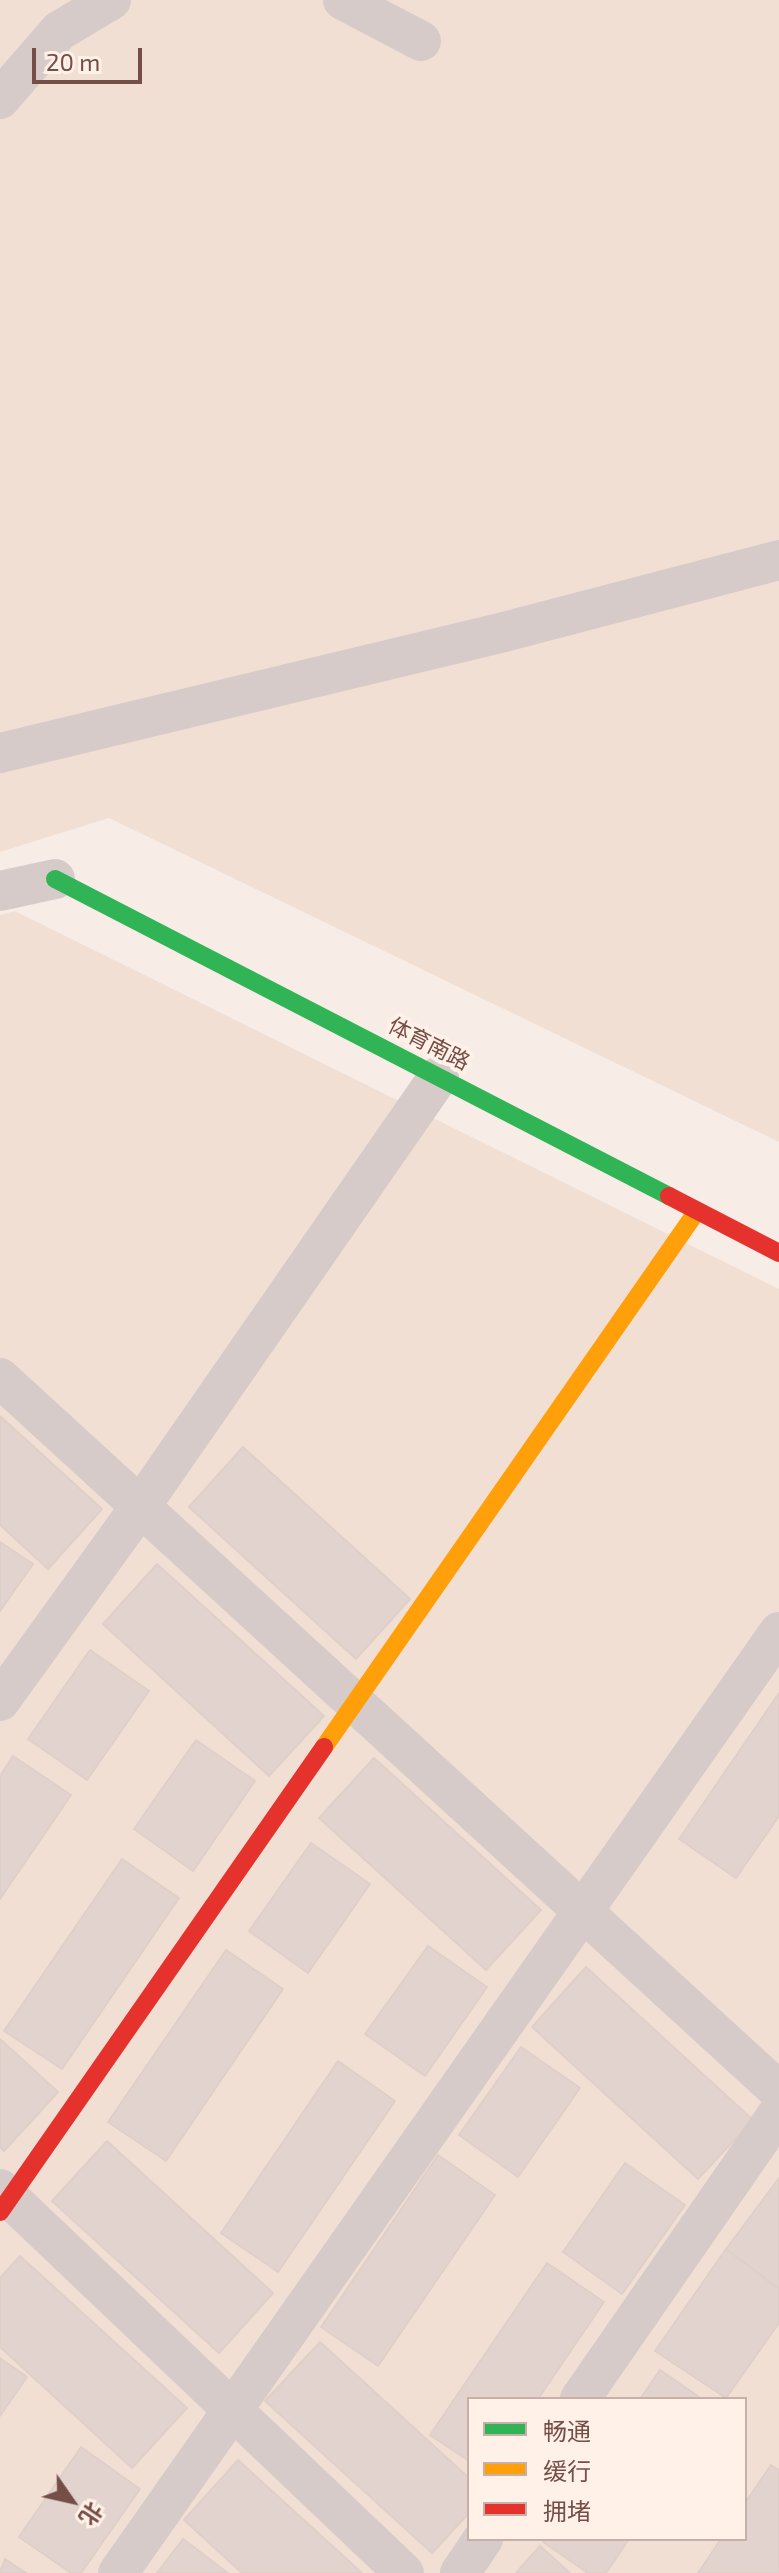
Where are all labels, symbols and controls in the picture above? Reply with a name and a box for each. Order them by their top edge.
scale bar [36,32,146,82]
text: 20 m [46,47,100,76]
street label: 体育南路 [384,1012,474,1076]
legend [467,2397,747,2541]
text: 畅通 [543,2416,591,2445]
text: 缓行 [543,2456,591,2485]
north arrow [32,2461,112,2541]
text: 拥堵 [543,2496,591,2525]
text: 北 [75,2498,109,2531]

